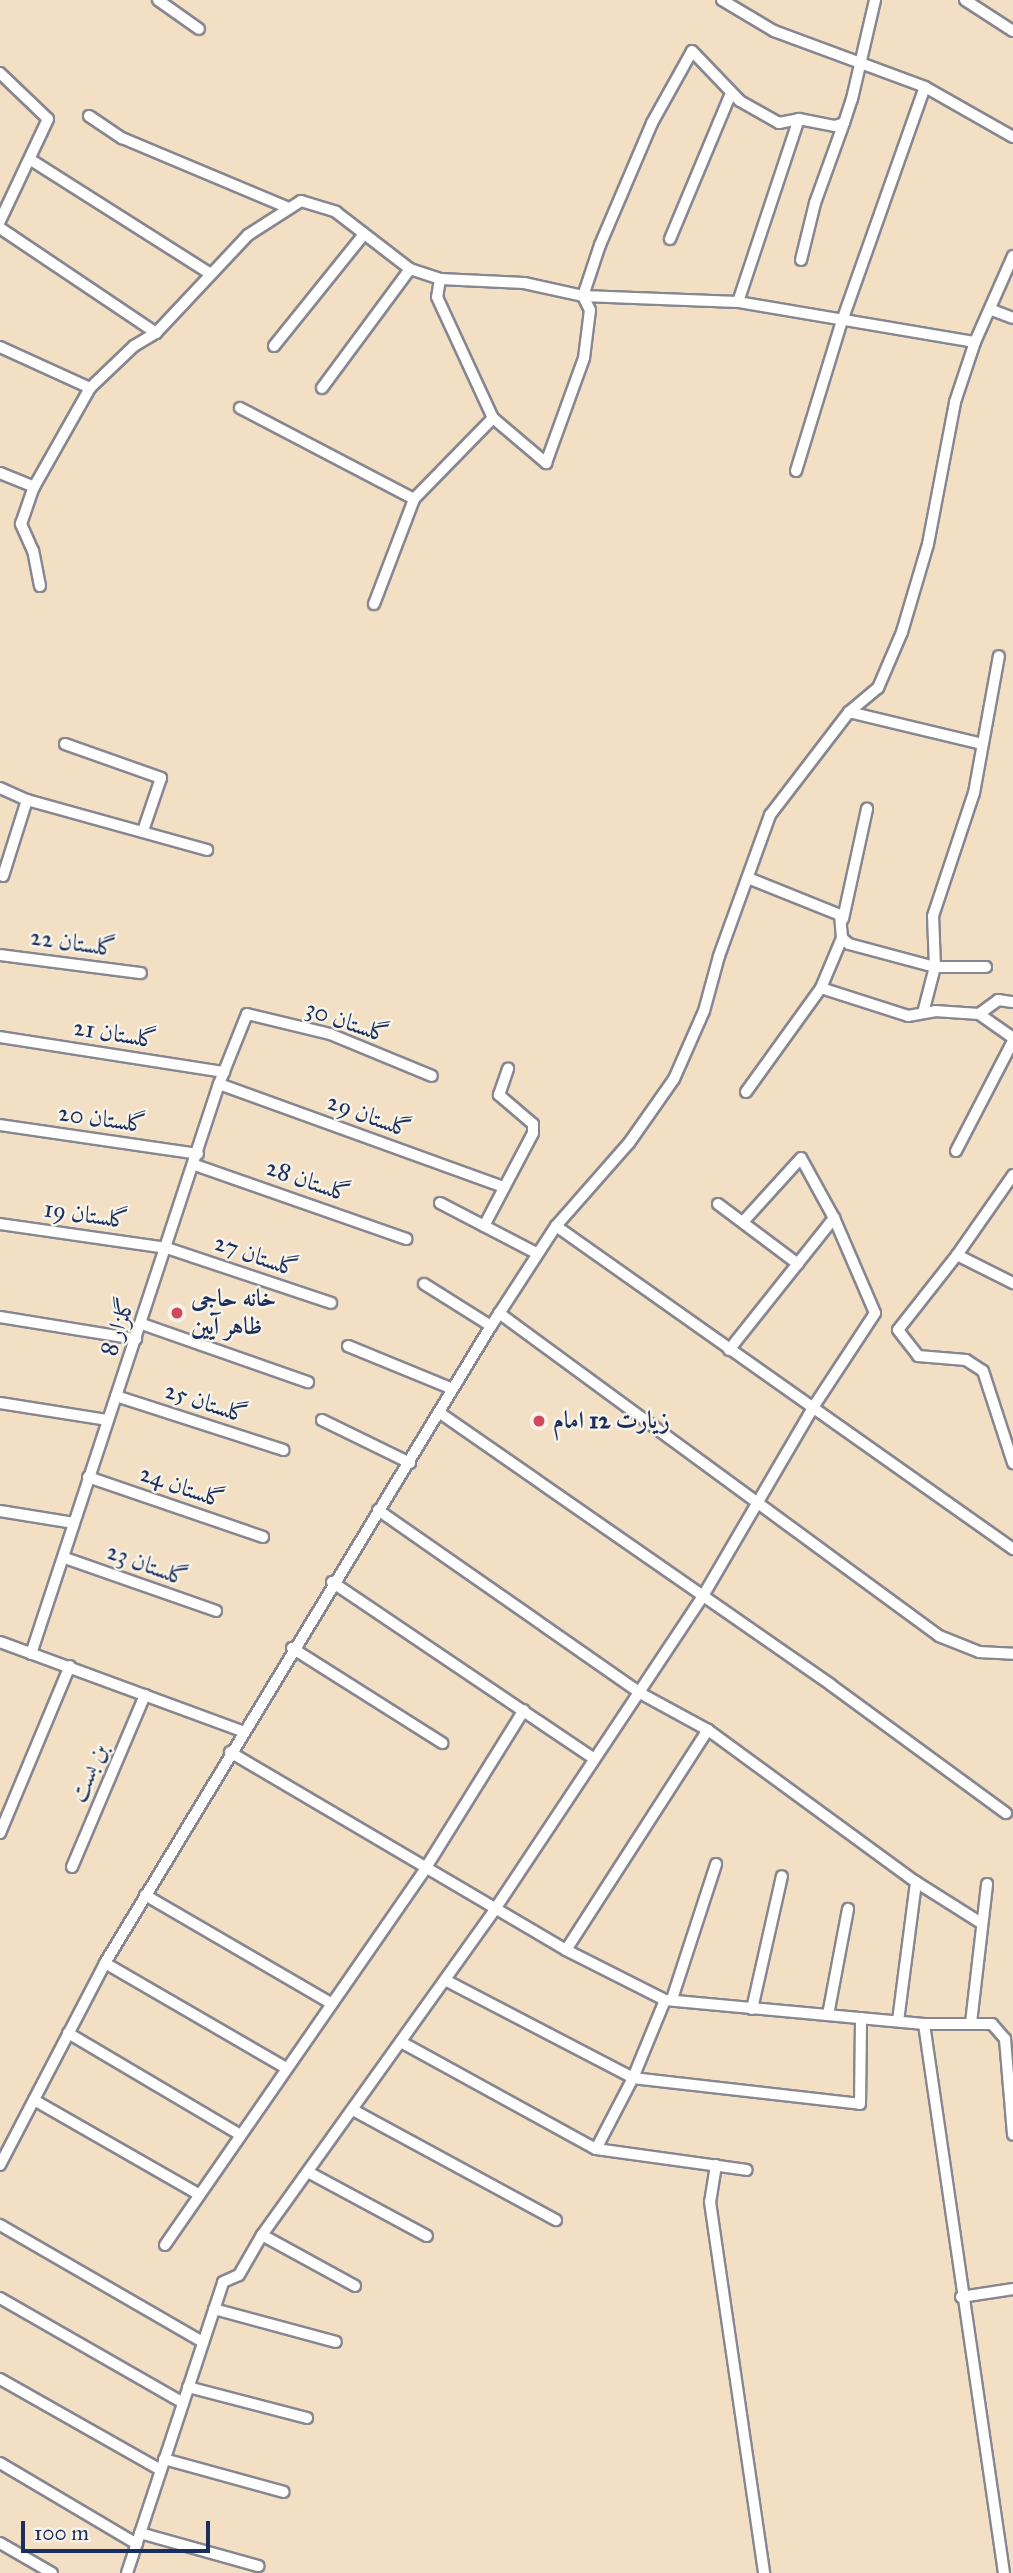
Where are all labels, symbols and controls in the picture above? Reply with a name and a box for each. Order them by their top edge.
street label: گلستان 22 [28,923,118,963]
street label: گلستان 30 [302,994,392,1050]
street label: گلستان 21 [71,1013,159,1055]
street label: گلستان 29 [323,1088,415,1144]
street label: گلستان 20 [56,1099,148,1139]
street label: گلستان 28 [262,1153,354,1209]
street label: گلستان 19 [42,1195,130,1235]
street label: گلستان 27 [210,1228,302,1284]
place label: خانه حاجی ظاهر آیین [191,1285,276,1341]
street label: گلزار 8 [95,1294,141,1360]
marker: خانه حاجی ظاهر آیین [169,1305,185,1321]
street label: گلستان 25 [161,1376,251,1430]
place label: زیارت 12 امام [553,1407,670,1435]
marker: زیارت 12 امام [531,1413,547,1429]
street label: گلستان 24 [136,1459,228,1515]
street label: گلستان 23 [103,1537,191,1593]
street label: بن بست [64,1739,114,1807]
scale bar [24,2506,214,2550]
text: 100 m [34,2520,89,2546]

